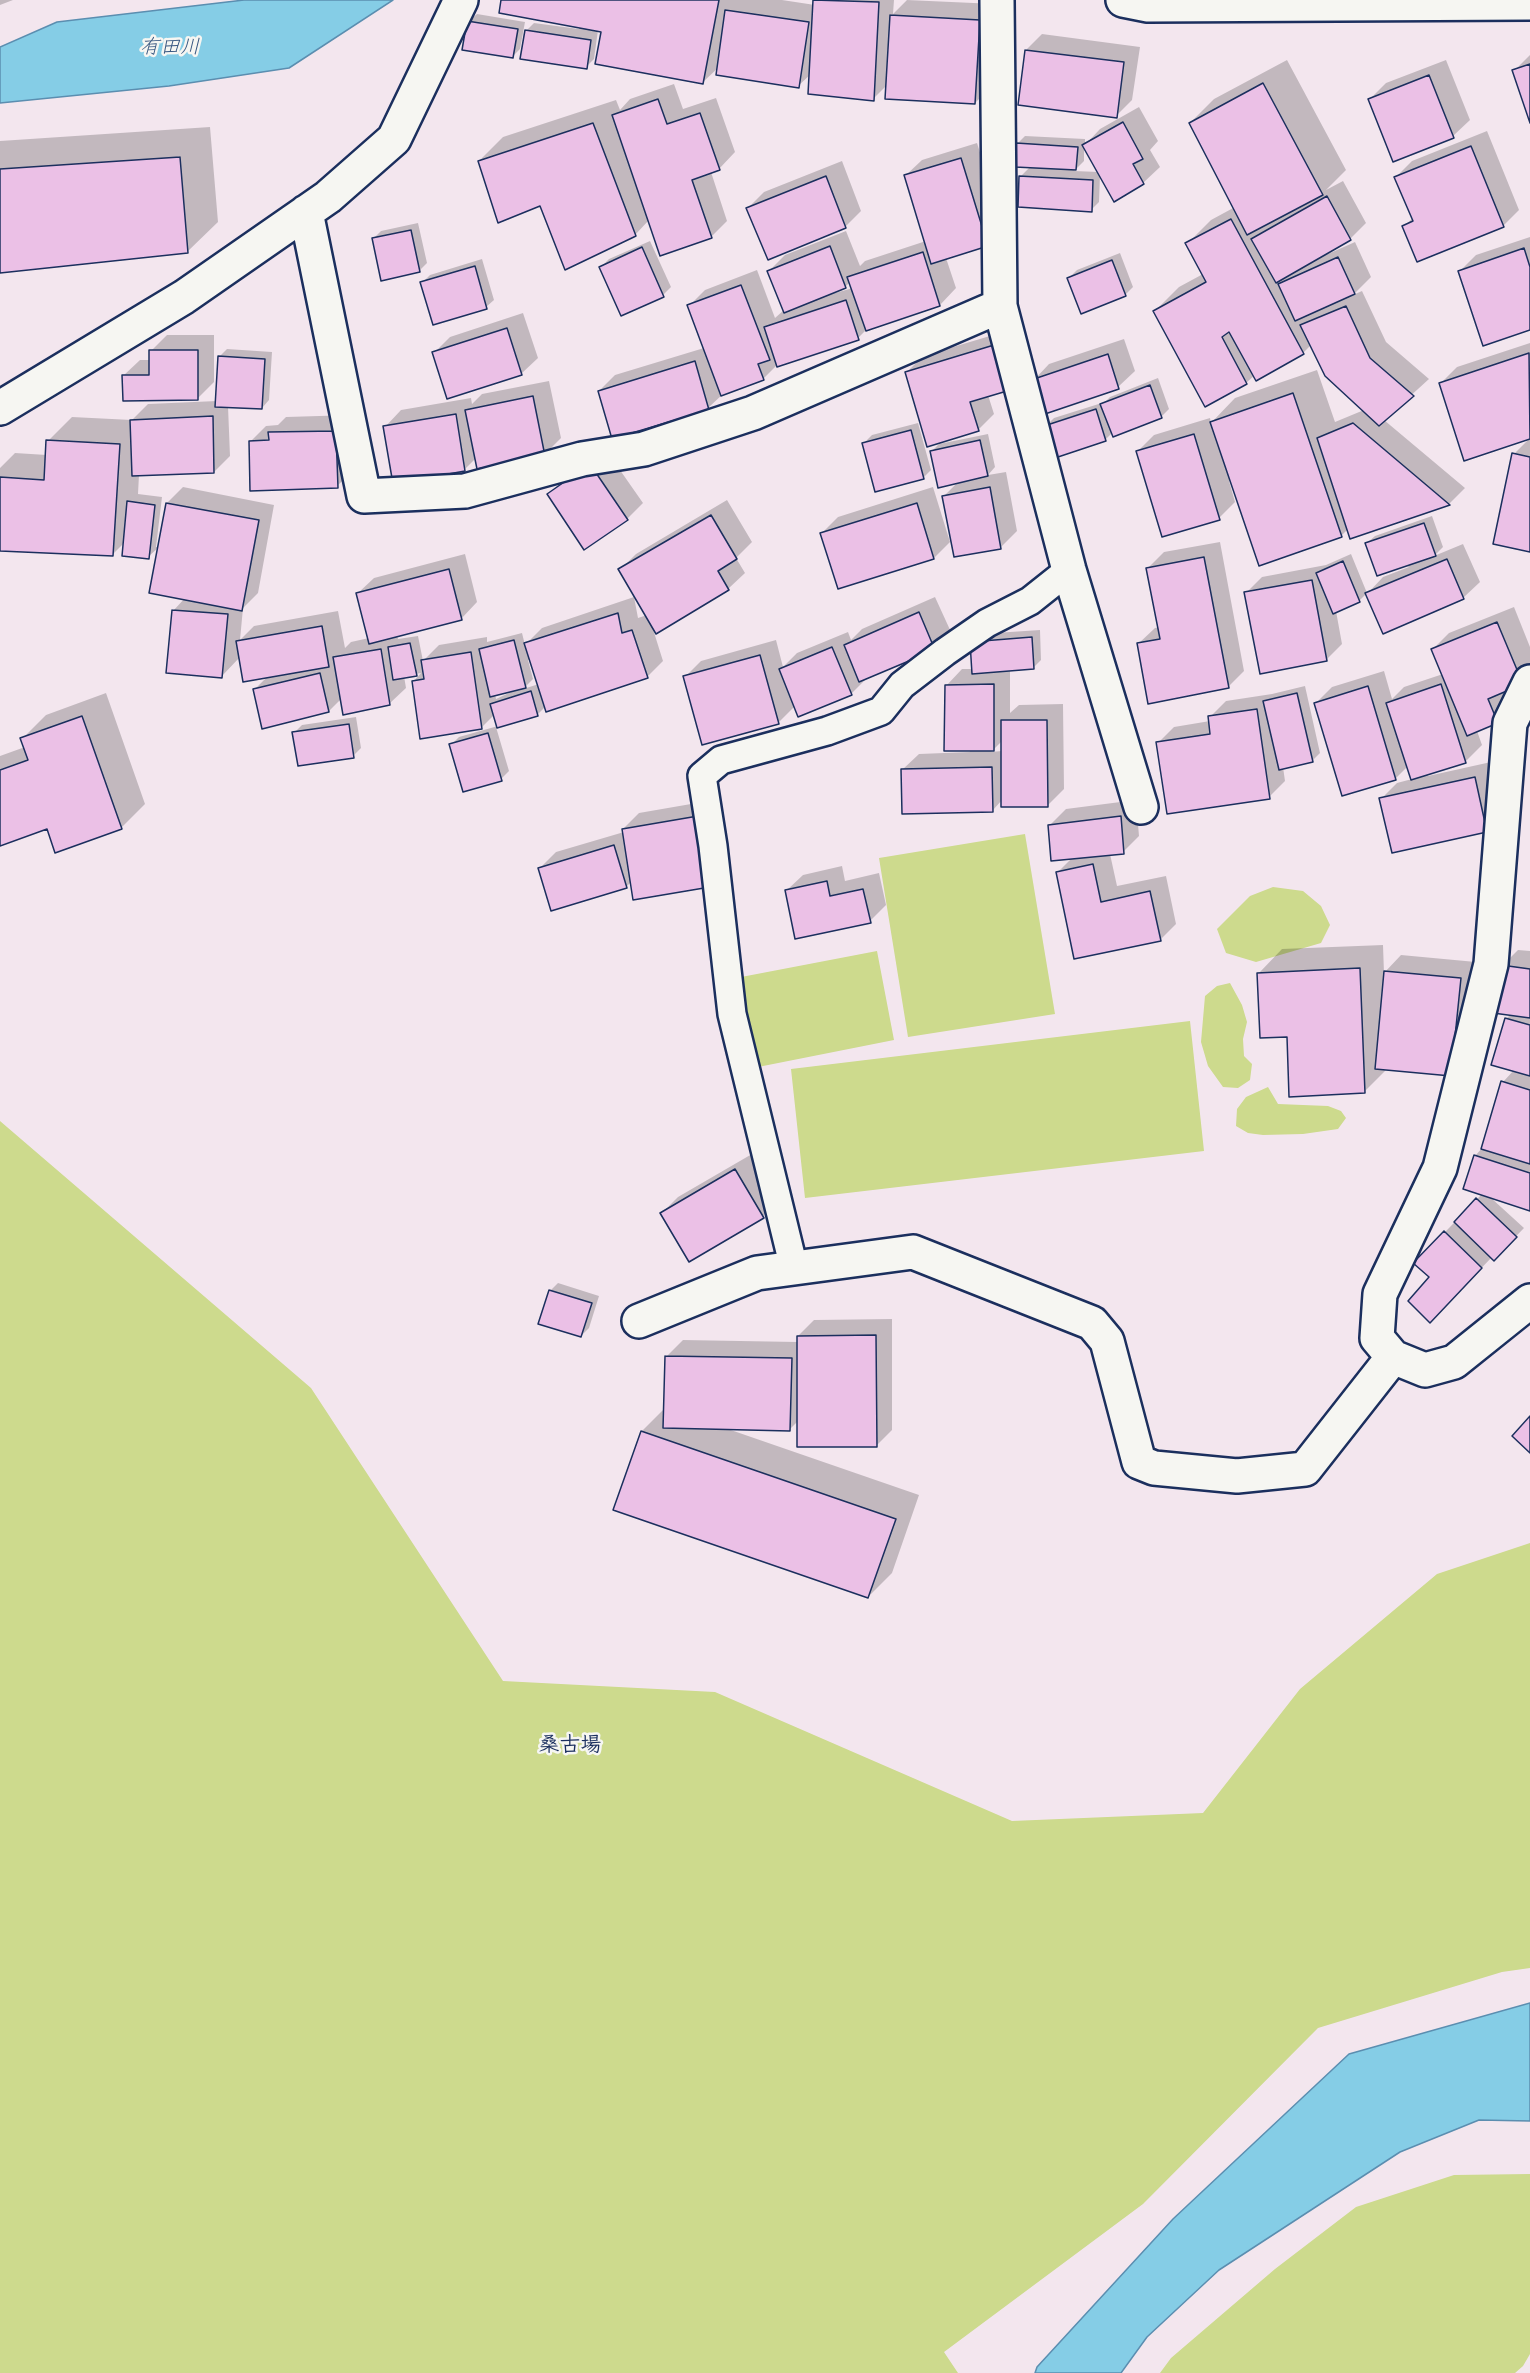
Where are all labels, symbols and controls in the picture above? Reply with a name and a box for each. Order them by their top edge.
water label: 有田川 [140,35,200,59]
district label: 桑古場 [539,1732,601,1758]

